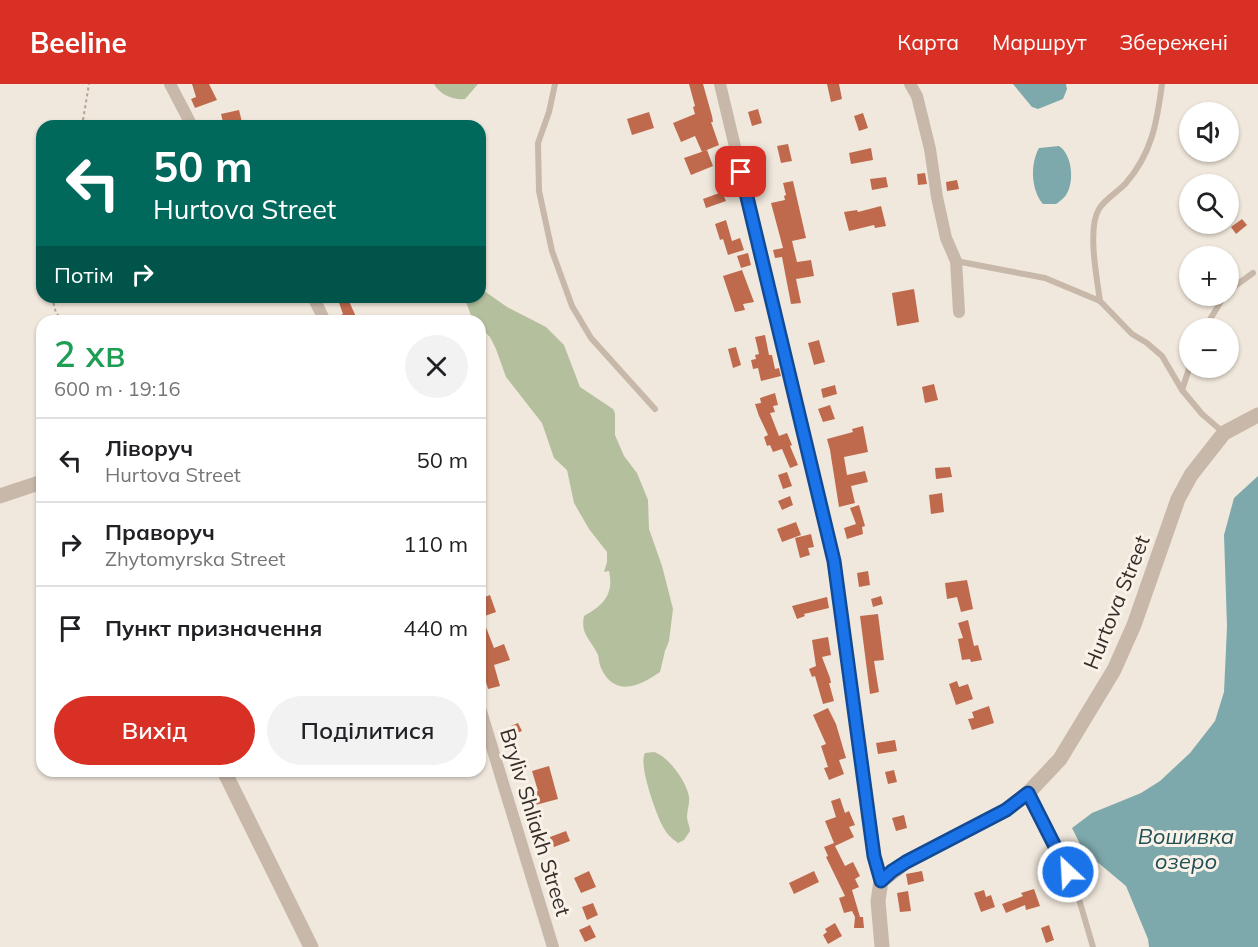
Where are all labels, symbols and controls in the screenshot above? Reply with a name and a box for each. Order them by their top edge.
text: Beeline [30,25,127,60]
text: Карта [897,29,959,55]
text: Маршрут [992,29,1087,55]
text: Збережені [1120,29,1228,55]
map controls [1179,102,1239,378]
button: sound [1179,102,1239,162]
text: 50 m [153,140,253,193]
icon: left [54,144,132,222]
pin [715,146,766,197]
icon: arrive [724,155,757,188]
button: search [1179,174,1239,234]
text: Hurtova Street [153,192,336,226]
button: + [1179,246,1239,306]
icon: right [126,258,159,291]
text: Потім [54,261,114,289]
button: − [1179,318,1239,378]
text: 2 хв [54,331,126,376]
button: close [405,335,468,398]
text: 600 m · 19:16 [54,376,180,401]
text: Ліворуч [105,434,193,462]
icon: left [54,444,87,477]
text: 50 m [417,446,468,474]
text: Hurtova Street [105,462,241,487]
text: Праворуч [105,518,215,546]
icon: right [54,528,87,561]
text: 110 m [403,530,468,558]
street label: Hurtova Street [1077,531,1155,673]
text: Zhytomyrska Street [105,546,286,571]
icon: arrive [54,612,87,645]
text: Пункт призначення [105,614,322,642]
text: 440 m [403,614,468,642]
button: Вихід [54,696,255,765]
button: Поділитися [267,696,468,765]
street label: Bryliv Shliakh Street [495,725,577,919]
water label: Вошивка озеро [1138,822,1234,875]
position arrow [1036,840,1100,904]

